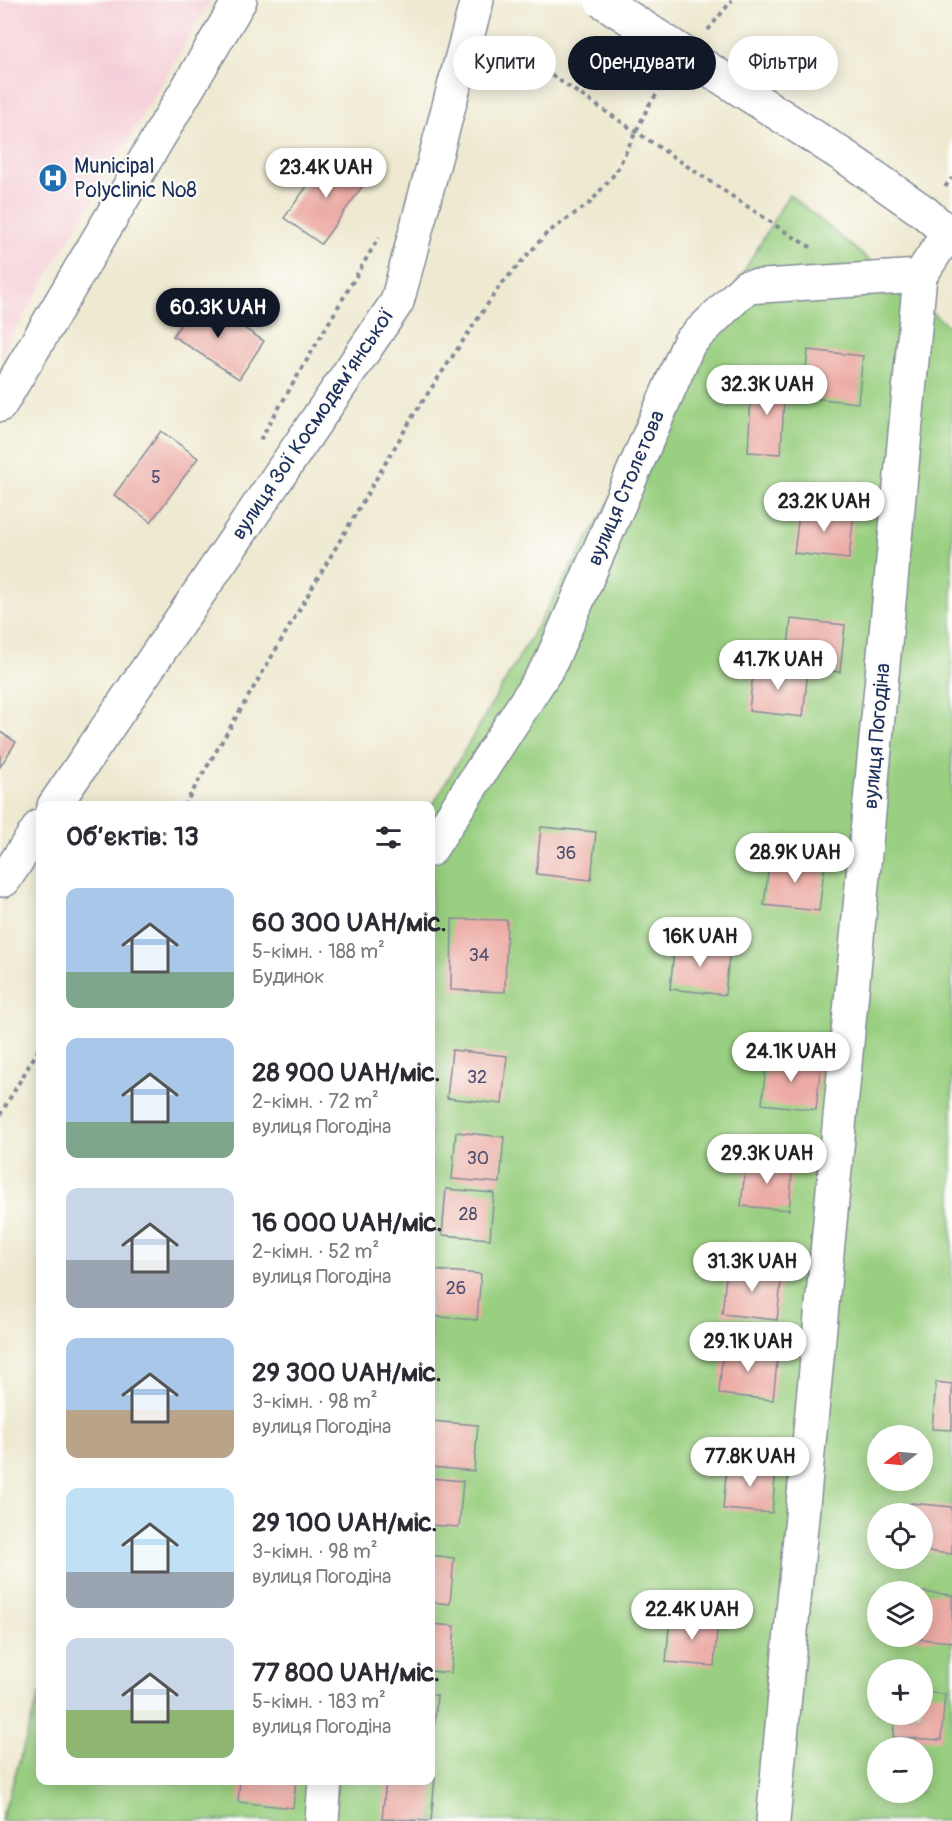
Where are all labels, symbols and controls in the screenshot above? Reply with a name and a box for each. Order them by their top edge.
chip: Купити [453,36,556,90]
chip: Орендувати [568,36,716,90]
chip: Фільтри [728,36,838,90]
pin: 23.4K UAH [257,148,395,199]
place label: Municipal Polyclinic №8 [74,153,197,204]
text: 23.4K UAH [280,155,373,180]
hospital icon: Municipal Polyclinic №8 [37,162,69,194]
pin: 60.3K UAH [149,288,287,339]
text: 60.3K UAH [170,295,266,320]
street label: вулиця Зої Космодем’янської [225,303,401,545]
pin: 32.3K UAH [698,365,836,416]
text: 32.3K UAH [720,372,814,397]
street label: вулиця Столєтова [581,406,671,570]
house number: 5 [151,466,161,489]
pin: 23.2K UAH [755,482,893,533]
text: 23.2K UAH [778,489,870,514]
pin: 41.7K UAH [709,640,847,691]
text: 41.7K UAH [733,647,823,672]
street label: вулиця Погодіна [857,662,897,810]
text: Об’єктів: 13 [66,821,199,853]
icon: filters [372,821,405,854]
pin: 28.9K UAH [726,833,864,884]
text: 28.9K UAH [749,840,841,865]
house number: 36 [556,842,576,865]
text: 60 300 UAH/міс. [252,907,447,939]
icon: home [114,912,186,984]
pin: 16K UAH [645,917,755,968]
text: 16K UAH [663,924,737,949]
text: 5-кімн. · 188 m² [252,939,385,964]
house number: 34 [469,944,490,967]
text: Будинок [252,964,324,989]
pin: 24.1K UAH [722,1032,860,1083]
text: 24.1K UAH [746,1039,836,1064]
text: 28 900 UAH/міс. [252,1057,440,1089]
icon: home [114,1062,186,1134]
house number: 32 [467,1066,487,1089]
text: 2-кімн. · 72 m² [252,1089,379,1114]
text: вулиця Погодіна [252,1114,391,1139]
pin: 29.3K UAH [698,1134,836,1185]
text: 29.3K UAH [721,1141,813,1166]
house number: 30 [467,1147,489,1170]
house number: 28 [458,1203,478,1226]
text: 16 000 UAH/міс. [252,1207,442,1239]
icon: home [114,1212,186,1284]
text: 2-кімн. · 52 m² [252,1239,379,1264]
pin: 31.3K UAH [683,1242,821,1293]
text: 31.3K UAH [707,1249,797,1274]
text: вулиця Погодіна [252,1264,391,1289]
house number: 26 [446,1277,466,1300]
pin: 29.1K UAH [679,1322,817,1373]
text: 29.1K UAH [704,1329,792,1354]
text: 29 300 UAH/міс. [252,1357,442,1389]
icon: home [114,1362,186,1434]
text: 3-кімн. · 98 m² [252,1389,378,1414]
text: вулиця Погодіна [252,1414,391,1439]
north arrow [867,1425,933,1491]
map controls [867,1425,933,1803]
pin: 77.8K UAH [681,1437,819,1488]
text: 77.8K UAH [705,1444,795,1469]
button: locate [867,1503,933,1569]
text: 29 100 UAH/міс. [252,1507,437,1539]
icon: home [114,1512,186,1584]
text: 3-кімн. · 98 m² [252,1539,378,1564]
text: вулиця Погодіна [252,1564,391,1589]
button: layers [867,1581,933,1647]
pin: 22.4K UAH [623,1590,761,1641]
text: 22.4K UAH [645,1597,739,1622]
text: 77 800 UAH/міс. [252,1657,440,1689]
button: + [867,1659,933,1725]
icon: home [114,1662,186,1734]
text: 5-кімн. · 183 m² [252,1689,386,1714]
text: вулиця Погодіна [252,1714,391,1739]
button: − [867,1737,933,1803]

